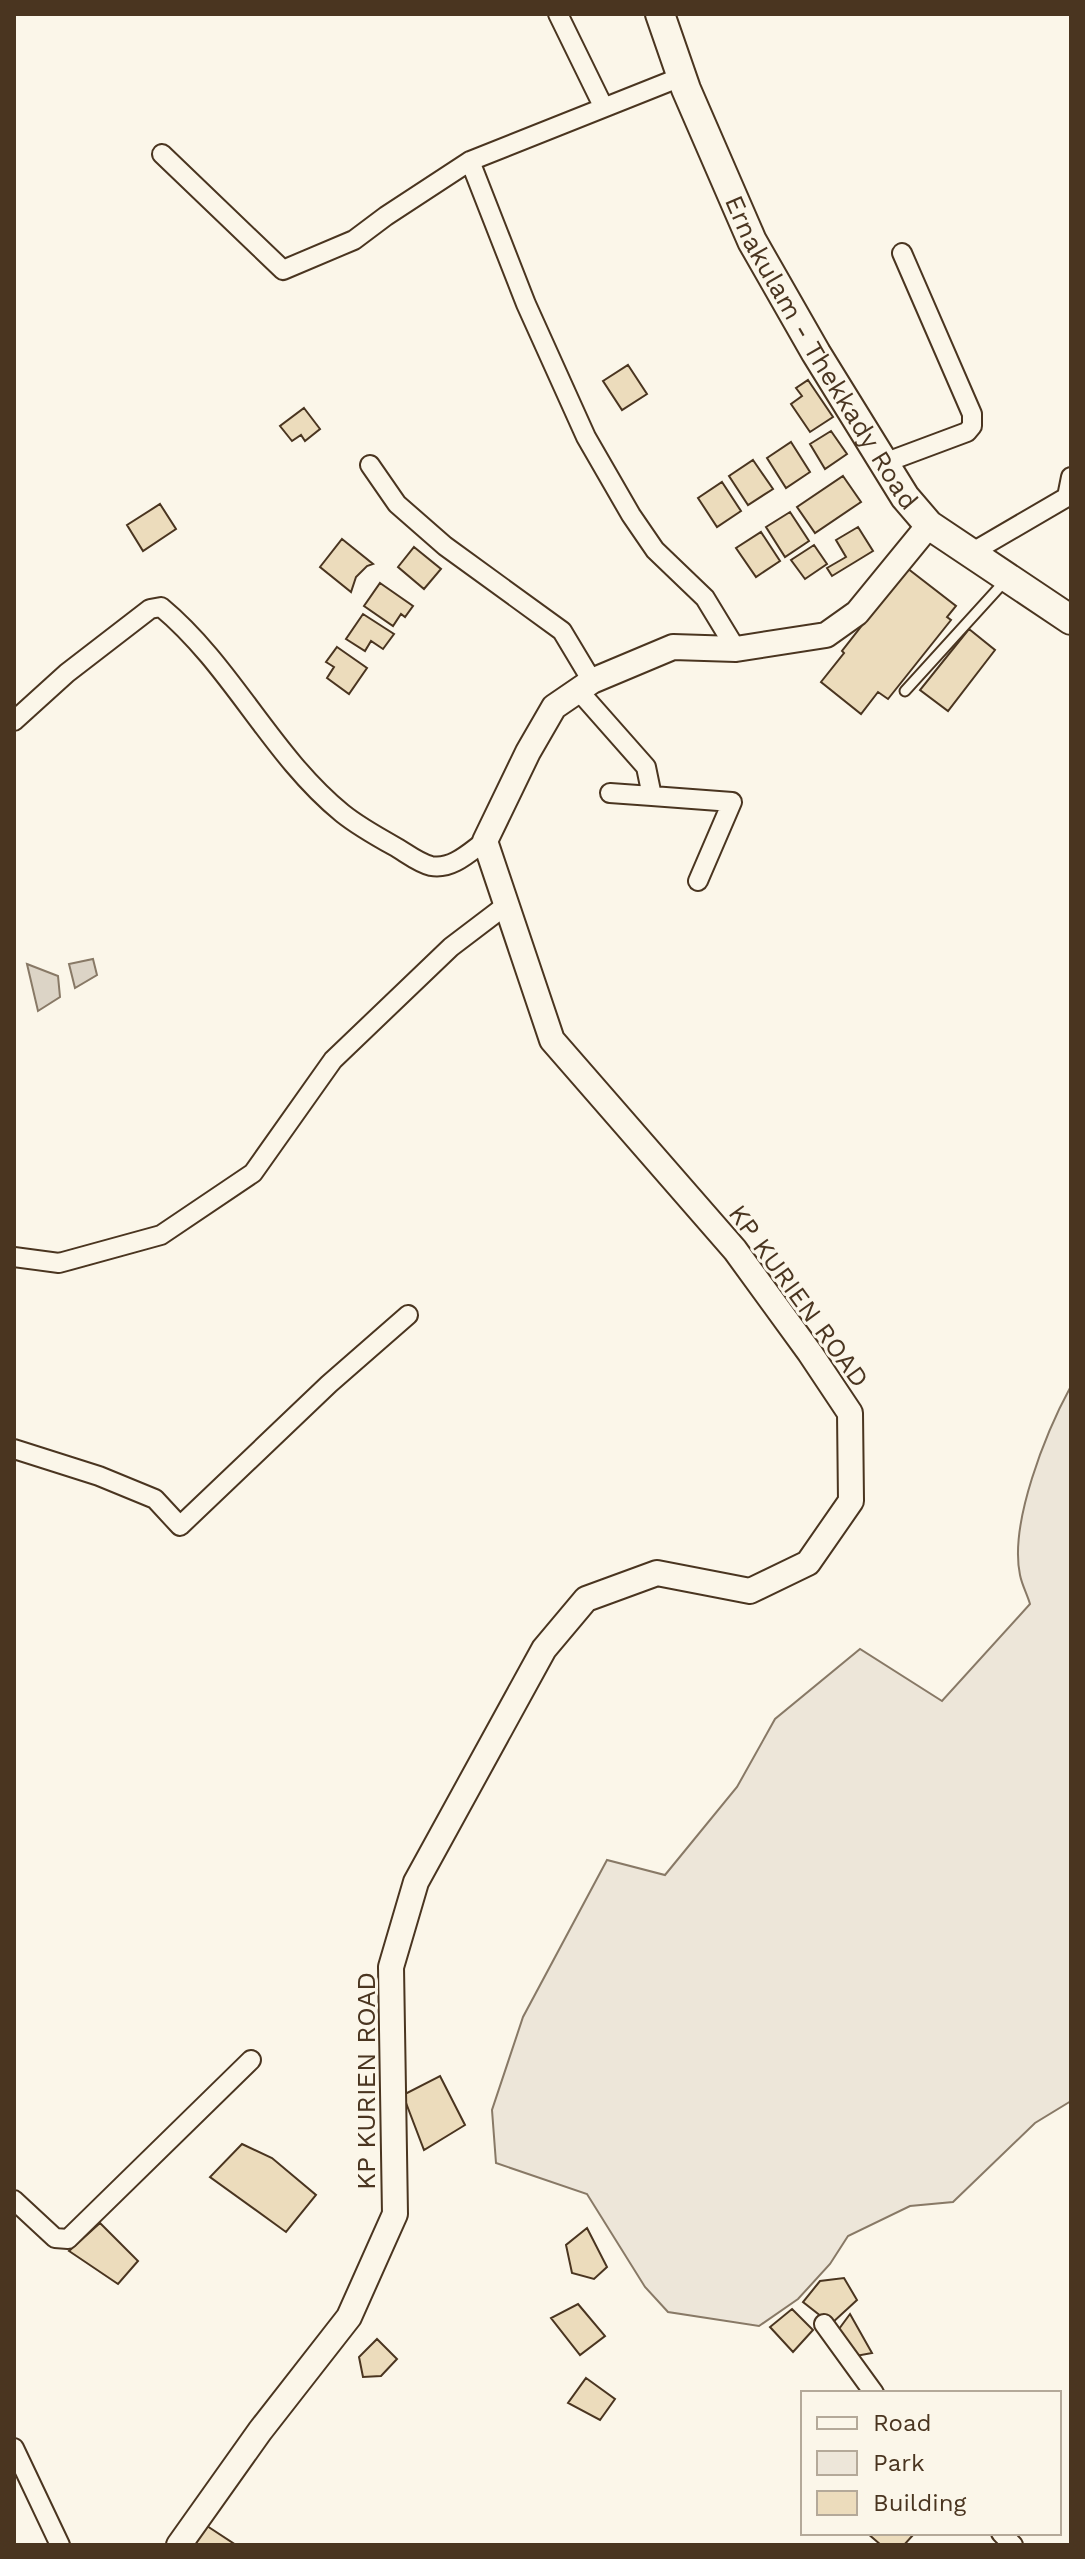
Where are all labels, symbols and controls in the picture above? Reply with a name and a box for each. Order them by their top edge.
street label: Ernakulam - Thekkady Road [719,191,924,516]
street label: KP KURIEN ROAD [723,1199,875,1393]
street label: KP KURIEN ROAD [351,1972,381,2190]
legend [801,2391,1061,2535]
text: Road [873,2409,932,2437]
text: Park [873,2449,925,2477]
text: Building [873,2489,966,2517]

